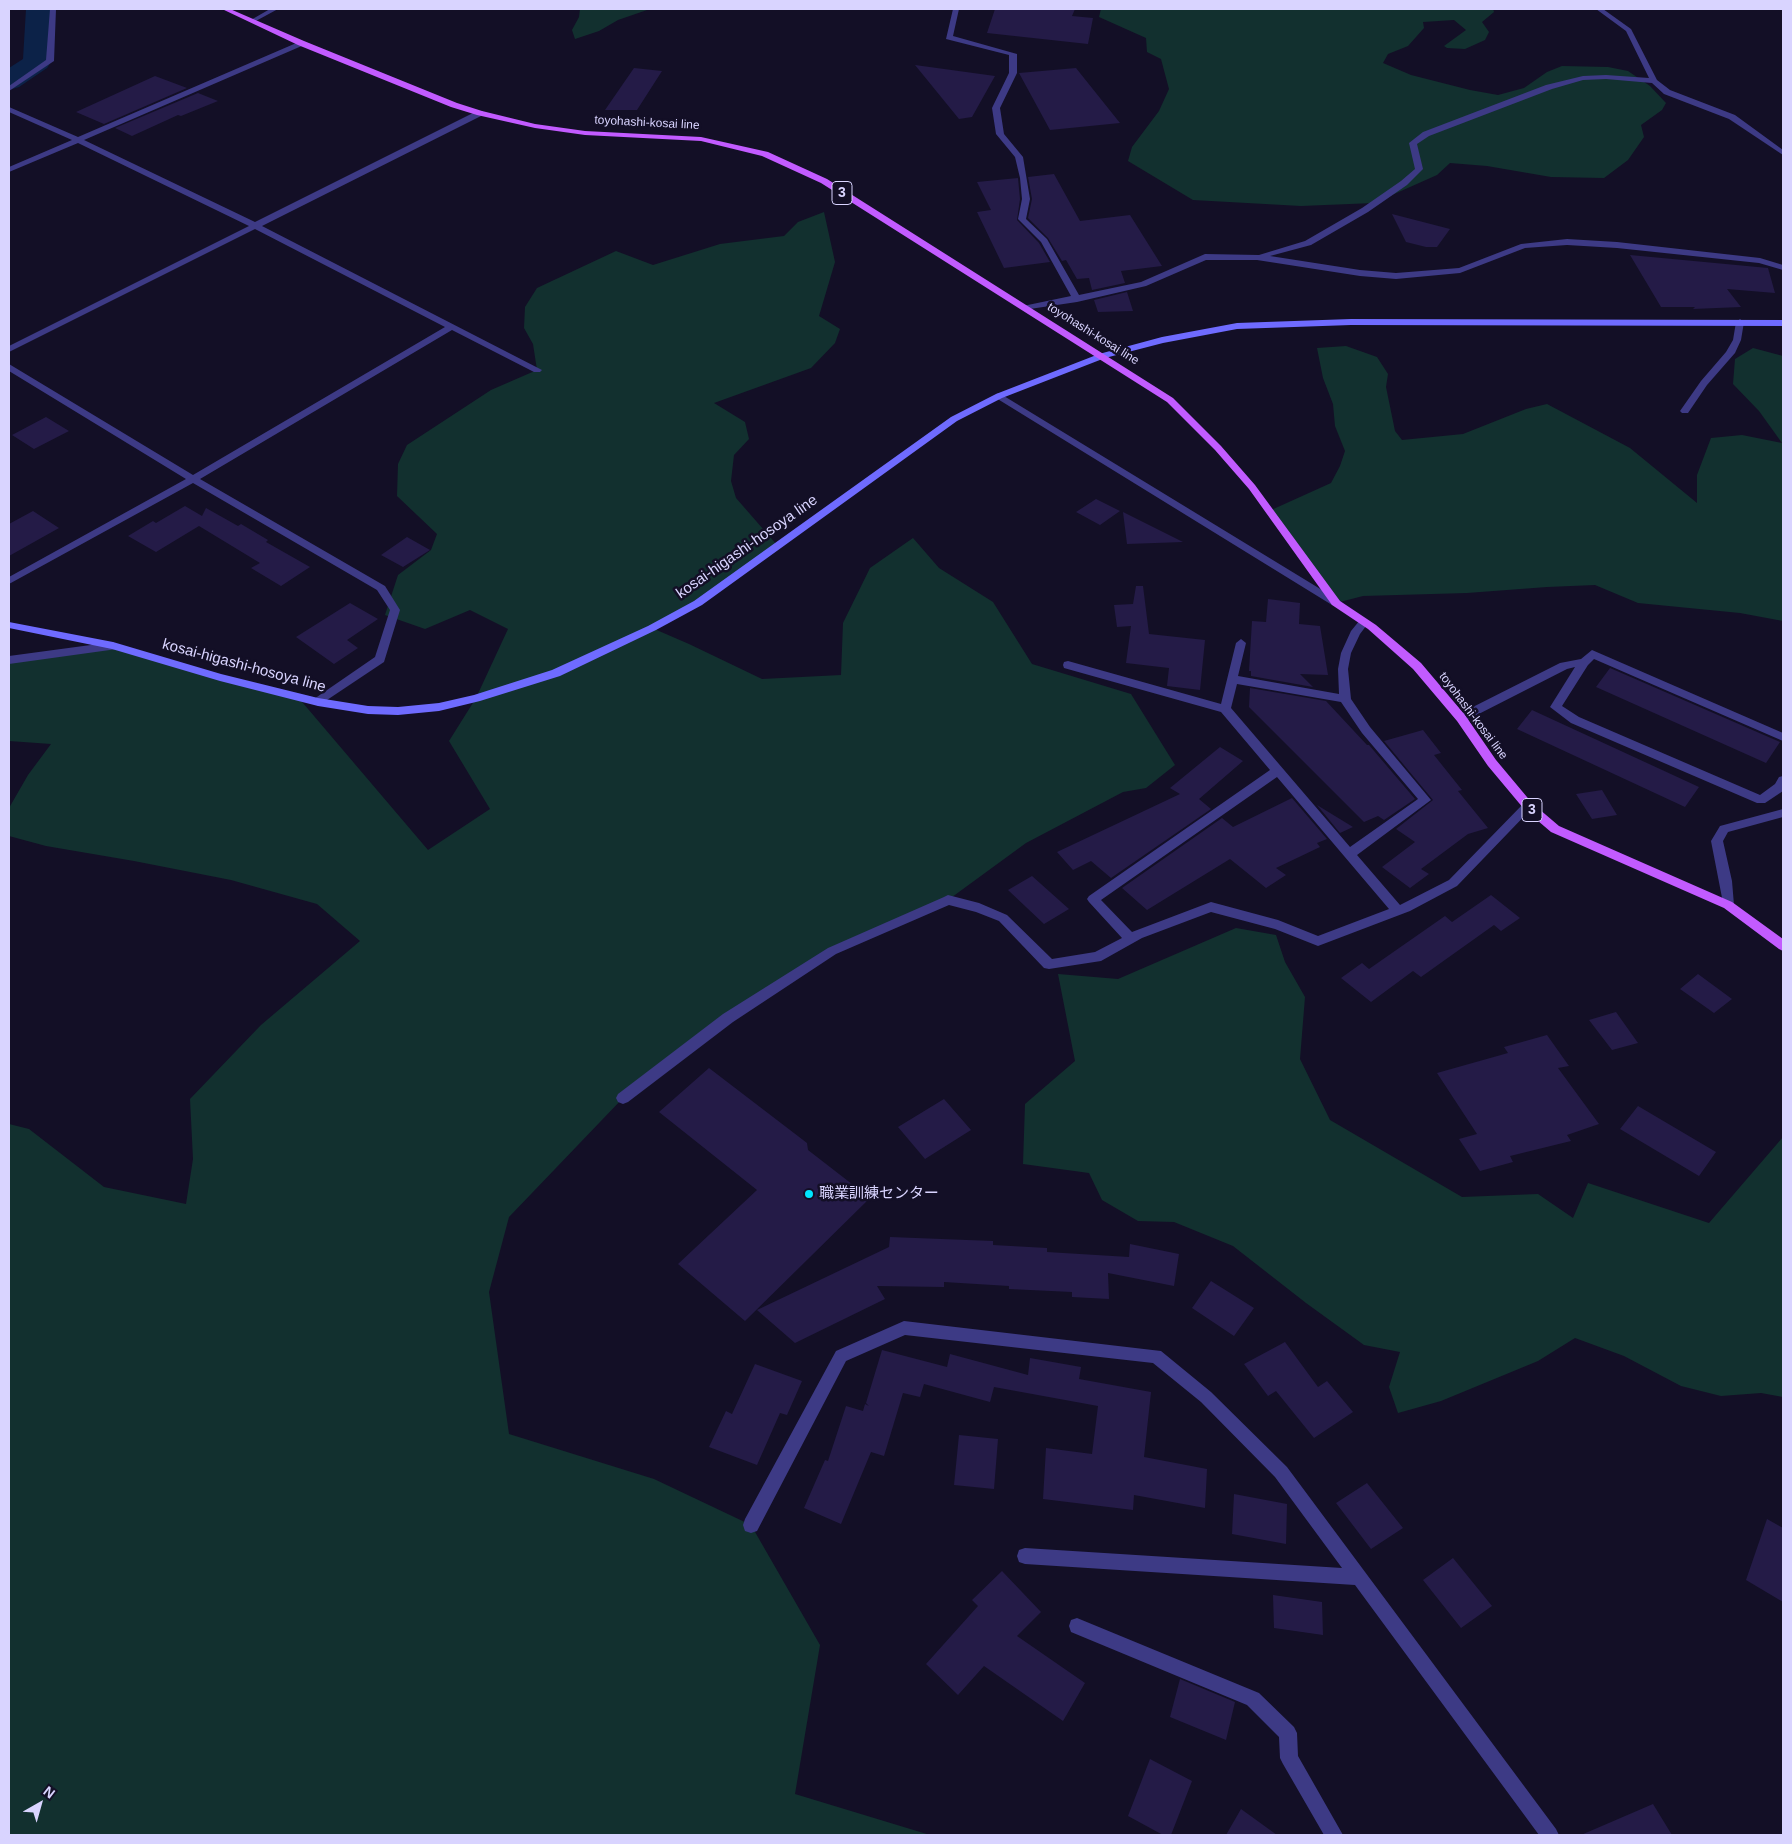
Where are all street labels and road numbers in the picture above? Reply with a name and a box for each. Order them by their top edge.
street label: toyohashi-kosai line [594,113,700,133]
road number: 3 [832,182,852,204]
street label: toyohashi-kosai line [1044,300,1142,368]
street label: kosai-higashi-hosoya line [673,491,821,603]
street label: kosai-higashi-hosoya line [160,636,328,696]
street label: toyohashi-kosai line [1436,670,1510,762]
road number: 3 [1522,798,1542,822]

